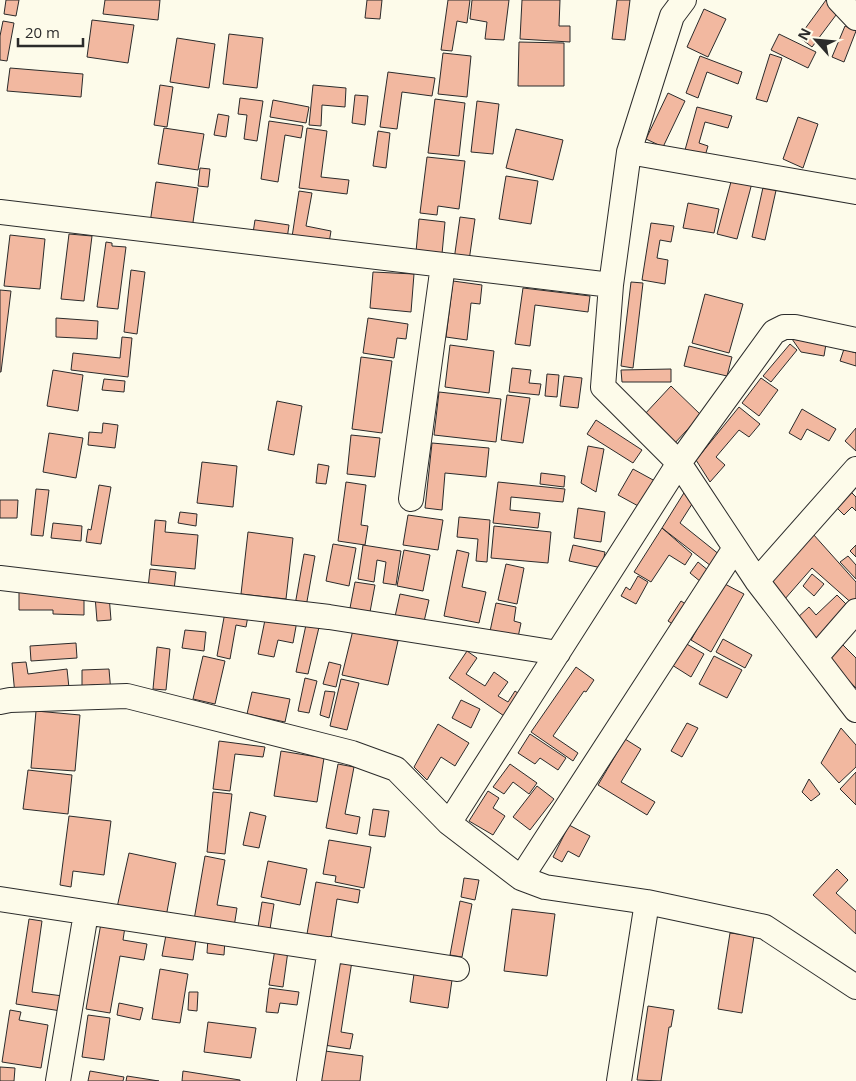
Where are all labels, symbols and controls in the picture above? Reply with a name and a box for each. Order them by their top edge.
scale bar [18,15,82,47]
north arrow [791,15,841,65]
text: 20 m [25,22,60,42]
text: N [793,24,815,43]

